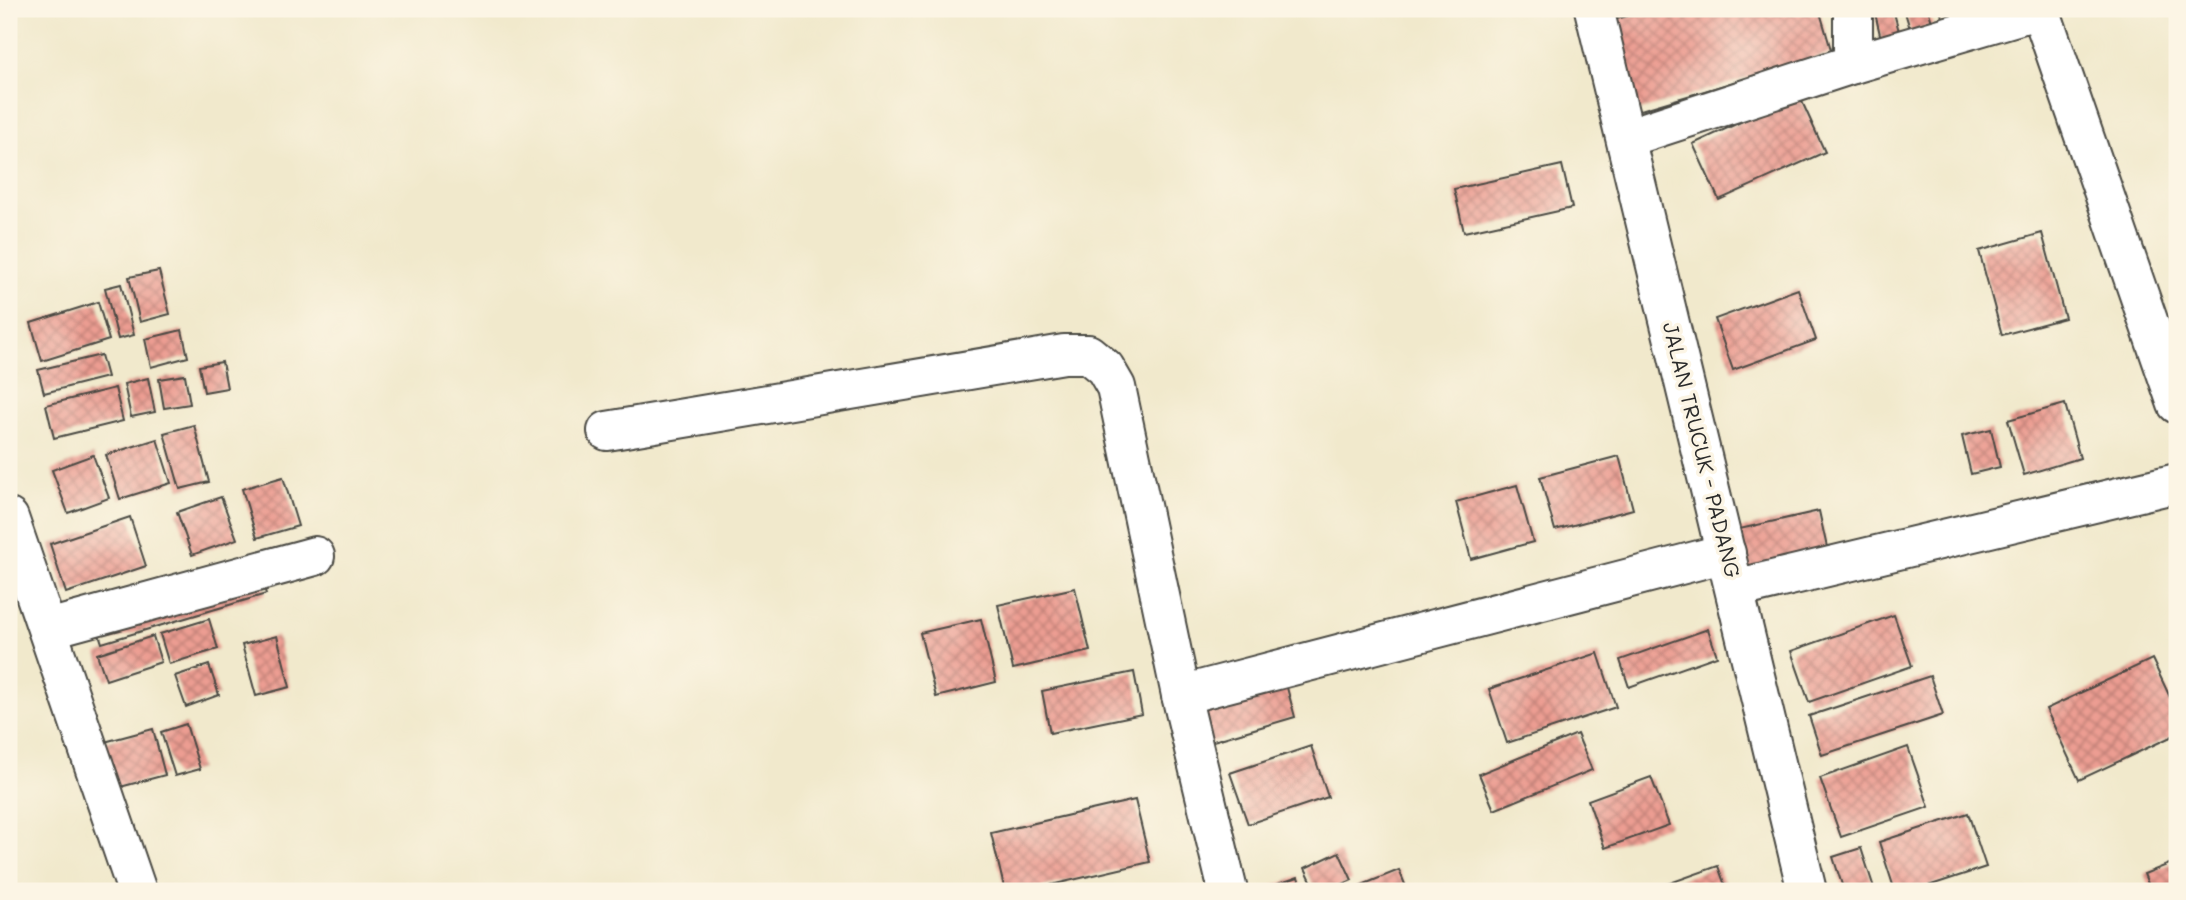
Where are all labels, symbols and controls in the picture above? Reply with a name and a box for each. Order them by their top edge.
street label: JALAN TRUCUK - PADANG [1658,319,1747,580]

